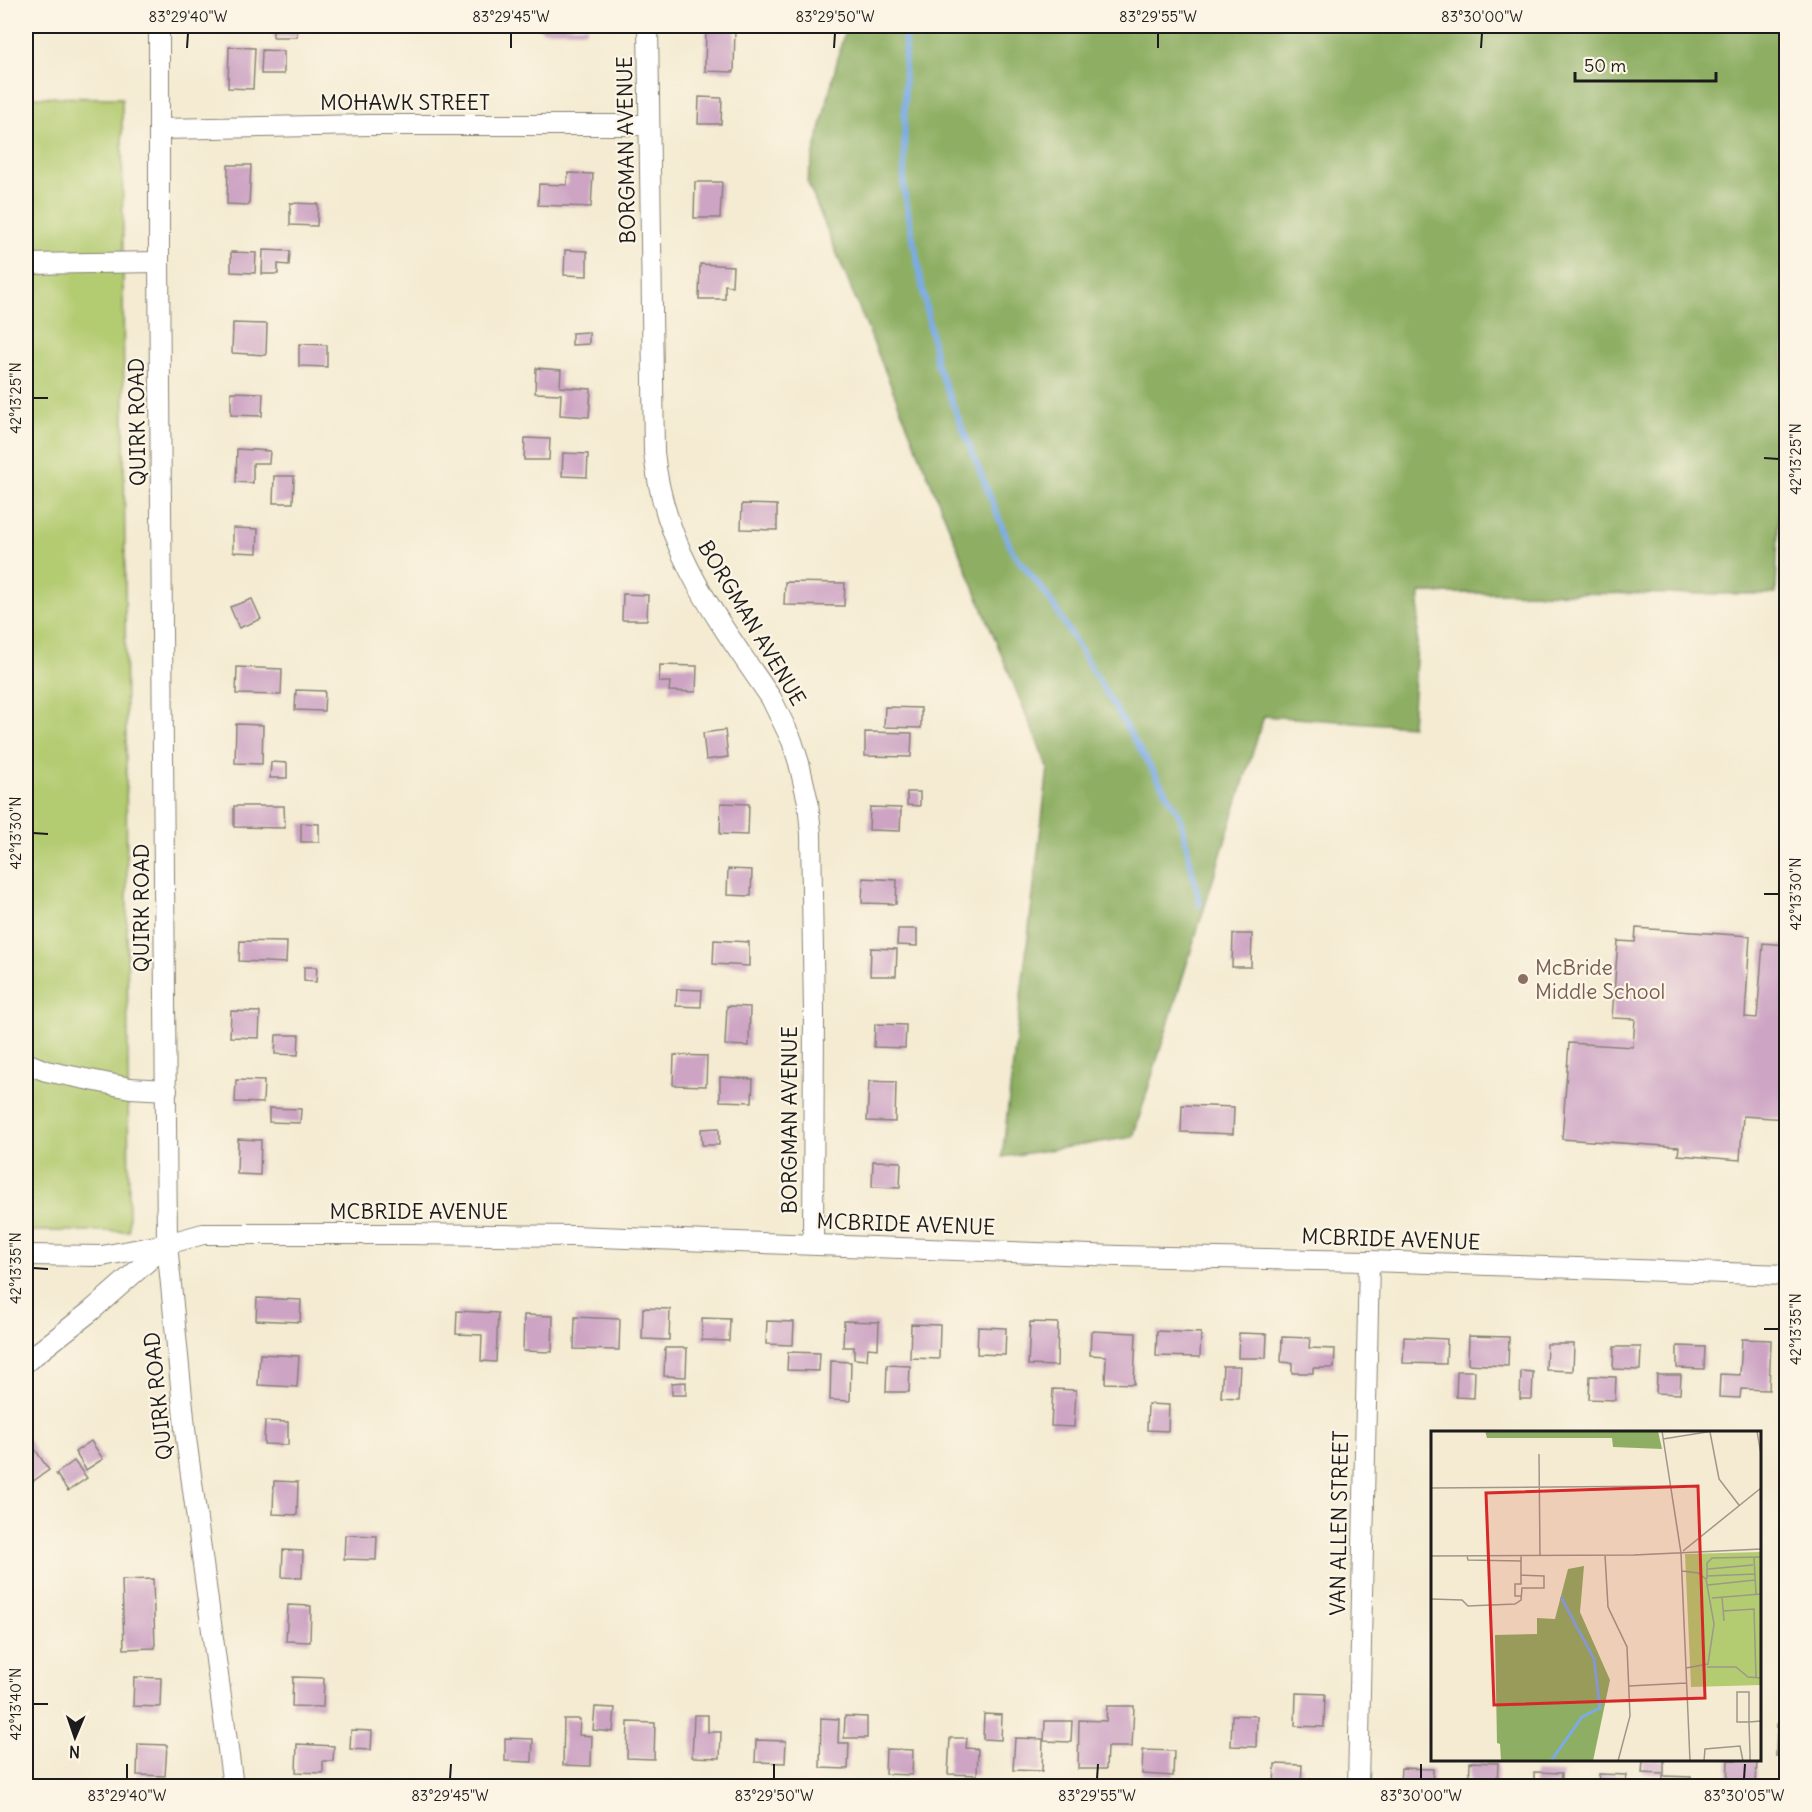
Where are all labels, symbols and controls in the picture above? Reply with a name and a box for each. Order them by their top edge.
text: 83°29'40"W [149,7,228,26]
text: 83°29'45"W [472,7,550,26]
text: 83°29'50"W [795,7,875,26]
text: 83°29'55"W [1119,7,1197,26]
text: 83°30'00"W [1441,7,1523,26]
scale bar [1575,45,1716,83]
text: 50 m [1584,54,1626,77]
street label: BORGMAN AVENUE [611,56,641,244]
street label: MOHAWK STREET [320,89,490,116]
street label: QUIRK ROAD [122,358,152,486]
text: 42°13'25"N [6,362,25,434]
text: 42°13'25"N [1786,423,1805,495]
street label: BORGMAN AVENUE [692,535,812,711]
text: 42°13'30"N [6,796,25,870]
street label: QUIRK ROAD [128,844,155,972]
text: 42°13'30"N [1786,857,1805,931]
place label: McBride Middle School [1535,954,1665,1005]
marker: McBride Middle School [1516,972,1530,986]
street label: BORGMAN AVENUE [776,1026,803,1214]
street label: MCBRIDE AVENUE [330,1198,508,1225]
street label: MCBRIDE AVENUE [816,1207,996,1241]
street label: MCBRIDE AVENUE [1301,1222,1481,1256]
text: 42°13'35"N [6,1232,25,1304]
text: 42°13'35"N [1786,1293,1805,1365]
street label: QUIRK ROAD [138,1331,178,1461]
street label: VAN ALLEN STREET [1324,1430,1354,1616]
inset map [1431,1431,1761,1761]
text: 42°13'40"N [6,1668,25,1740]
north arrow [45,1707,105,1767]
text: N [69,1742,80,1762]
text: 83°29'40"W [88,1786,167,1805]
text: 83°29'45"W [411,1786,489,1805]
text: 83°29'50"W [734,1786,814,1805]
text: 83°29'55"W [1058,1786,1136,1805]
text: 83°30'00"W [1380,1786,1462,1805]
text: 83°30'05"W [1704,1786,1785,1805]

